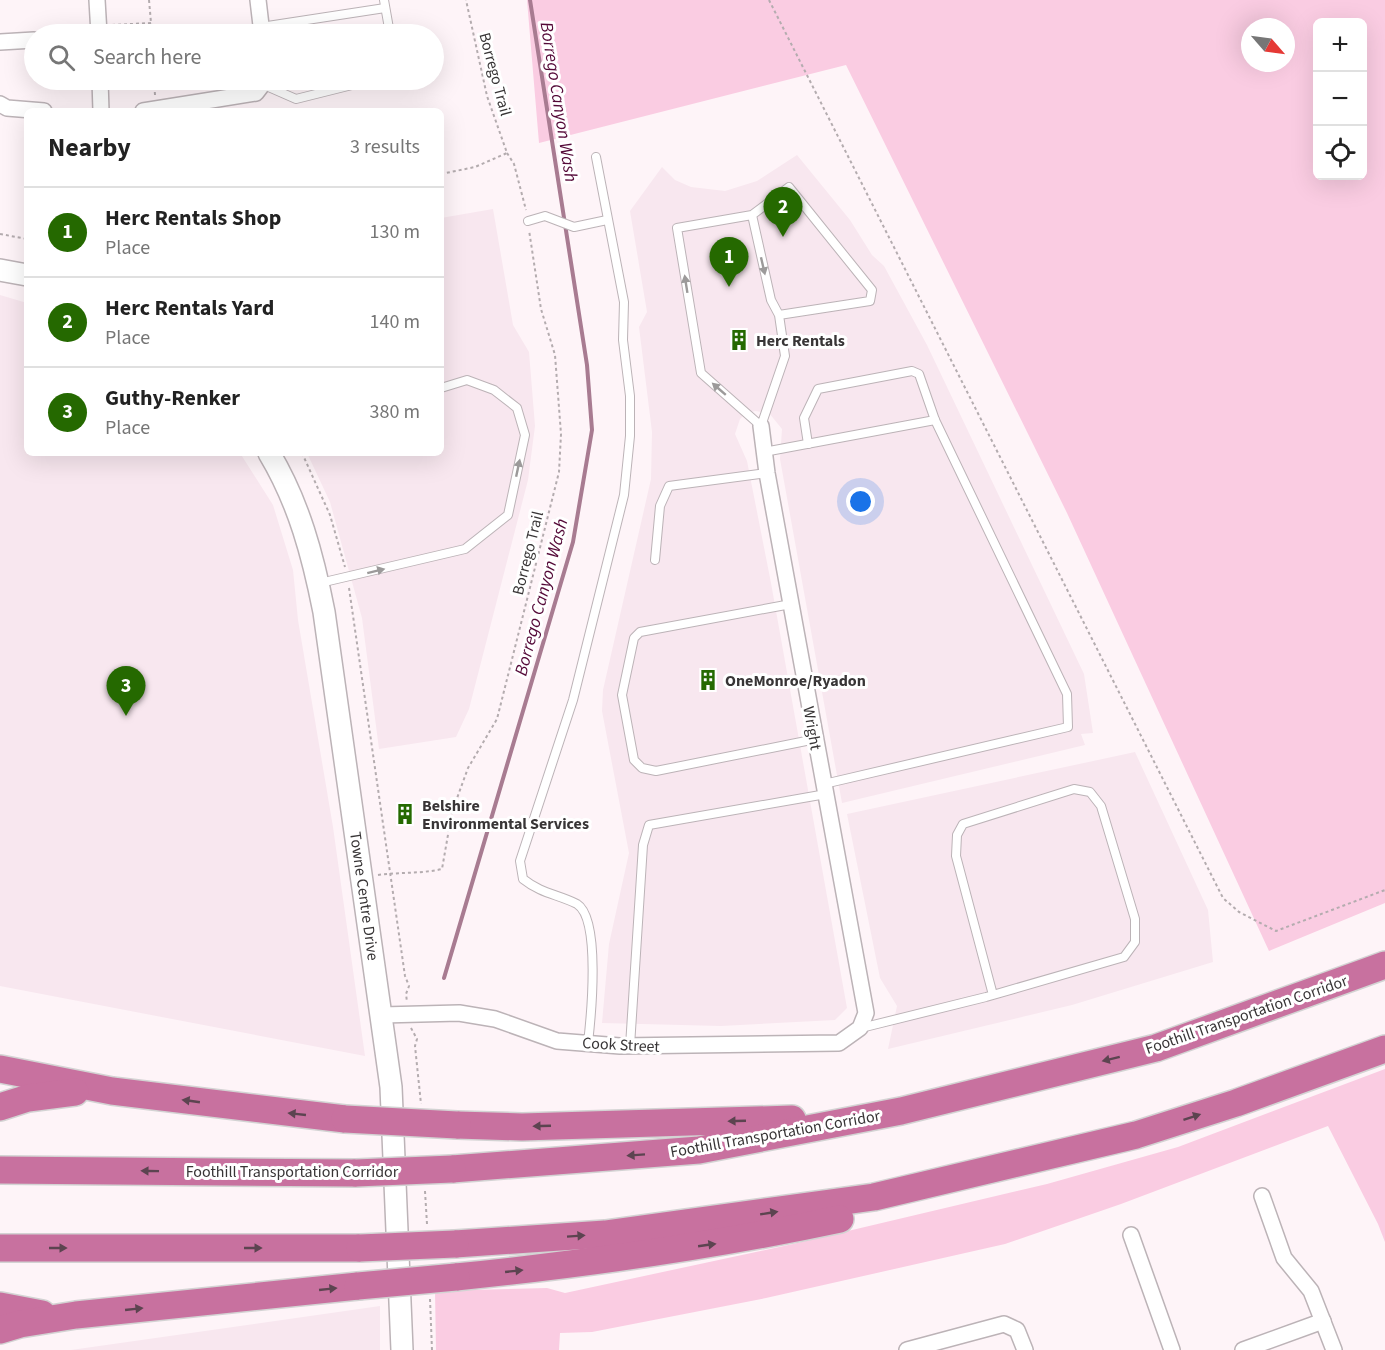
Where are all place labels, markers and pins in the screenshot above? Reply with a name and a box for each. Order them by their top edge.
pin: 2 [764,188,802,237]
pin: 1 [710,238,748,287]
building icon: Herc Rentals [727,328,751,352]
place label: Herc Rentals [756,330,845,352]
pin: 3 [106,666,146,716]
building icon: OneMonroe/Ryadon [696,668,720,692]
place label: OneMonroe/Ryadon [725,670,866,692]
place label: Belshire Environmental Services [422,795,589,835]
building icon: Belshire Environmental Services [393,802,417,826]

